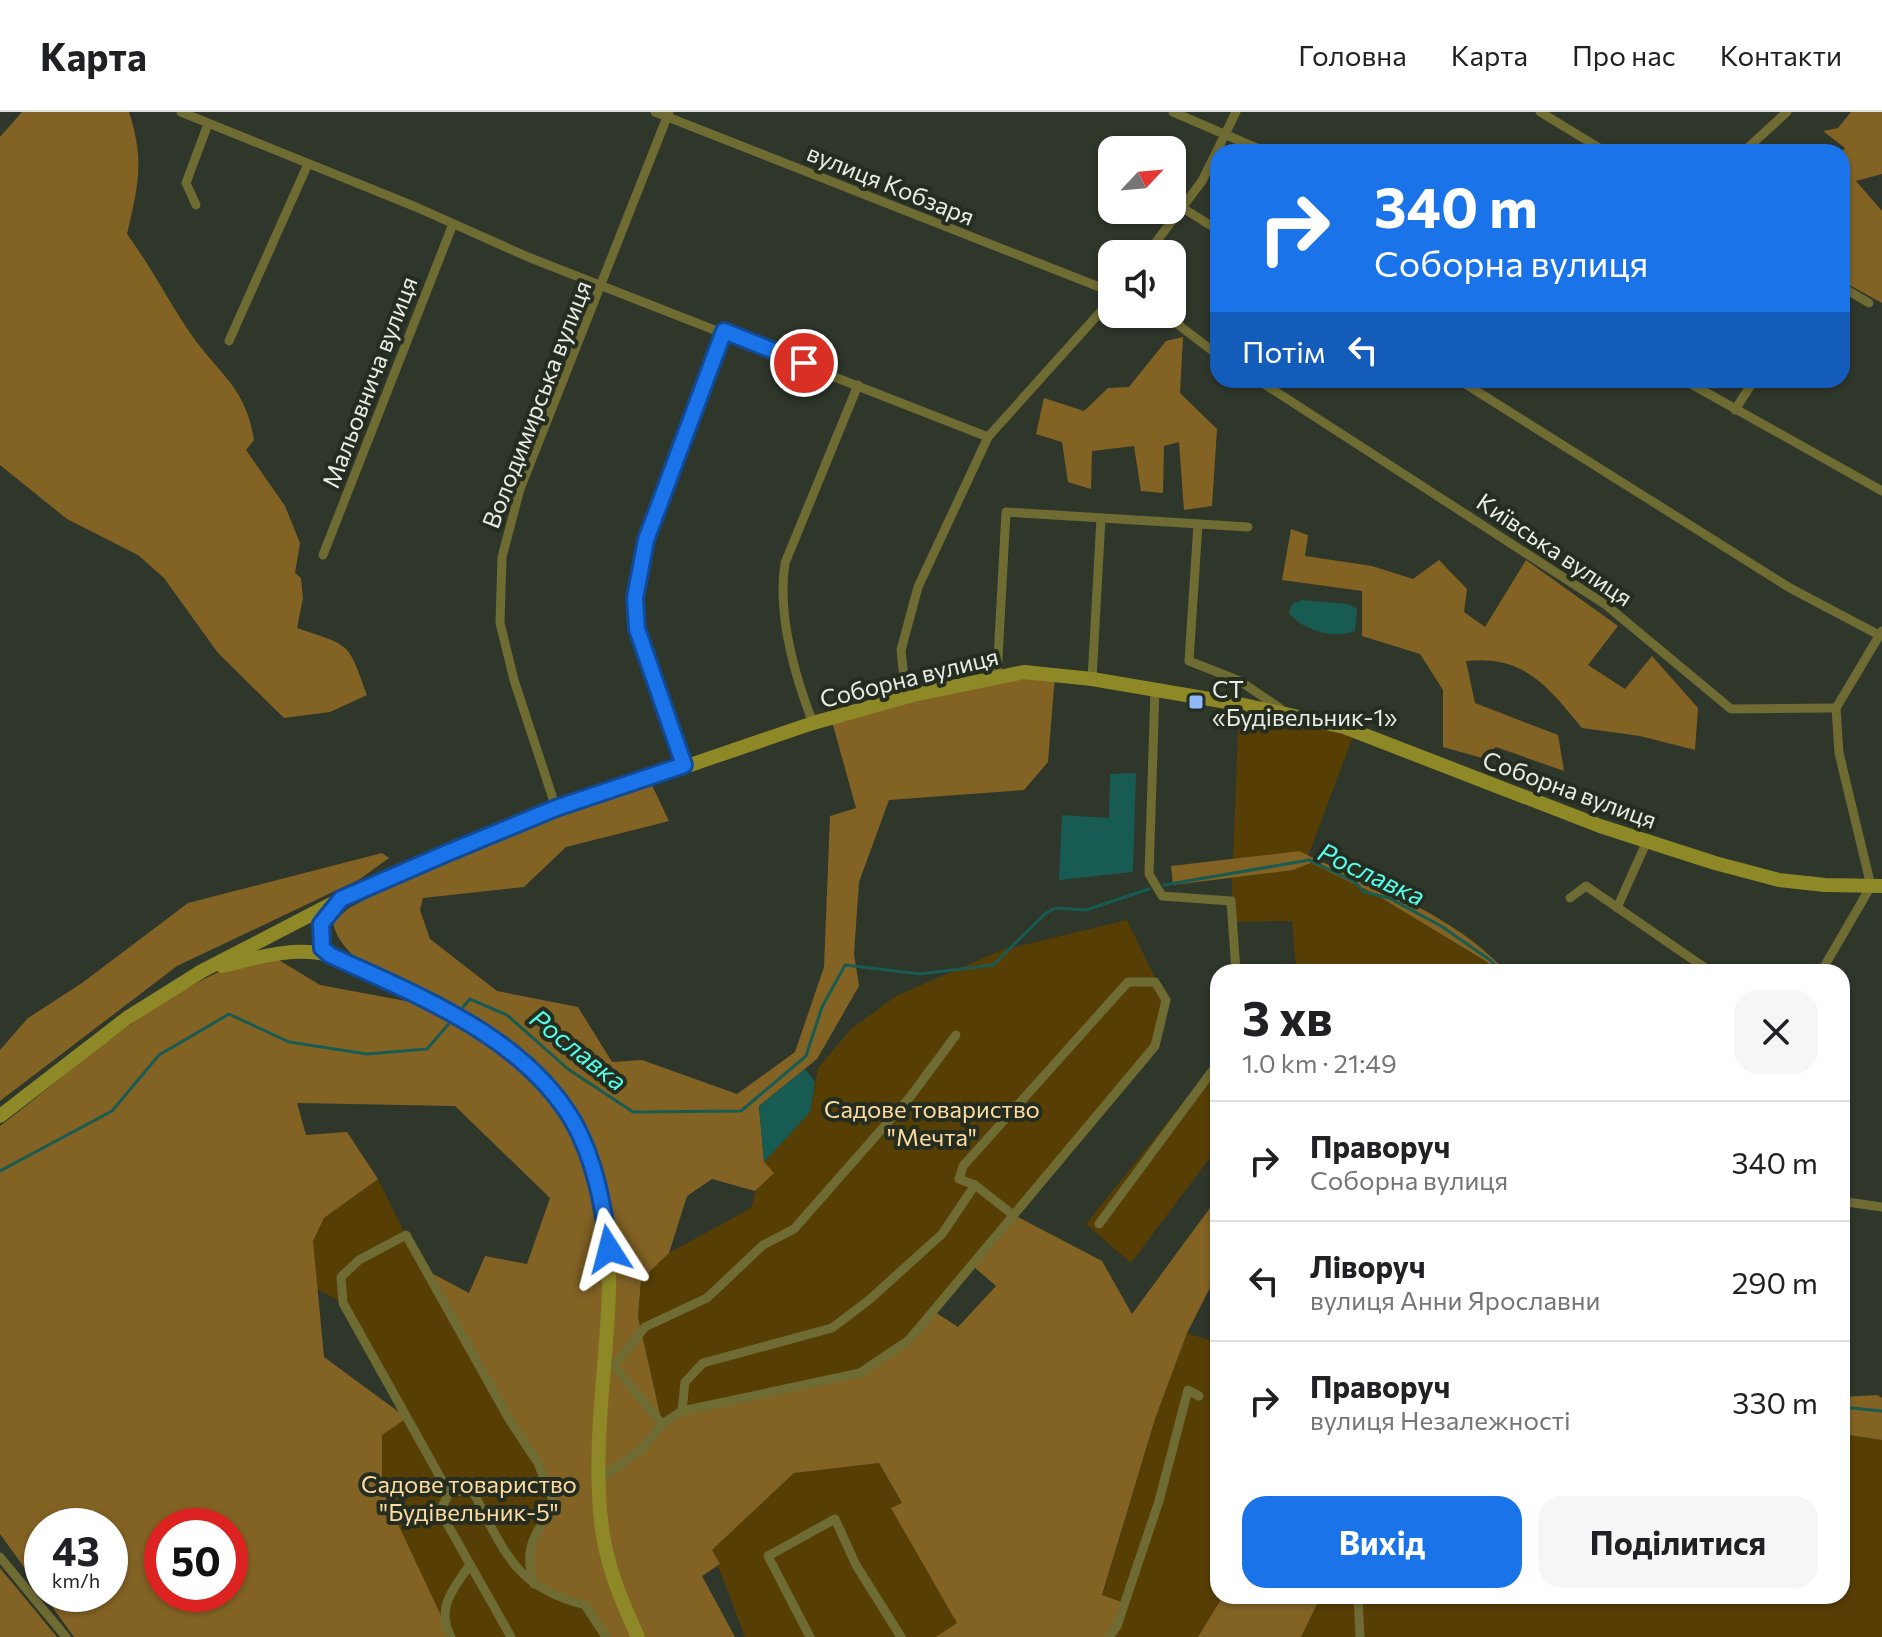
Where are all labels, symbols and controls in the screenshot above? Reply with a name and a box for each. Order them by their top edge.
text: Карта [40,32,147,79]
text: Головна [1298,38,1407,72]
text: Карта [1451,38,1528,72]
text: Про нас [1572,38,1676,72]
text: Контакти [1720,38,1842,72]
north arrow [1098,136,1186,224]
map controls [1098,136,1186,328]
street label: вулиця Кобзаря [803,137,979,231]
text: 340 m [1374,171,1538,240]
icon: right [1242,176,1346,280]
button: sound [1098,240,1186,328]
text: Соборна вулиця [1374,240,1648,284]
street label: Мальовнича вулиця [315,272,423,492]
street label: Володимирська вулиця [475,276,597,532]
icon: left [1341,328,1385,372]
pin [770,329,838,397]
text: Потім [1242,332,1325,369]
icon: arrive [782,341,826,385]
street label: Київська вулиця [1472,486,1638,612]
street label: Соборна вулиця [817,641,1001,713]
place label: СТ «Будівельник-1» [1212,674,1397,731]
marker: СТ «Будівельник-1» [1187,693,1205,711]
street label: Соборна вулиця [1479,744,1661,834]
water label: Рославка [1314,835,1430,911]
text: 3 хв [1242,987,1333,1046]
button: close [1734,990,1818,1074]
water label: Рославка [525,1002,633,1096]
text: 1.0 km · 21:49 [1242,1047,1397,1078]
park label: Садове товариство "Мечта" [824,1094,1040,1151]
text: Праворуч [1310,1127,1450,1164]
icon: right [1242,1139,1286,1183]
text: 340 m [1731,1143,1818,1180]
text: Соборна вулиця [1310,1164,1508,1195]
position arrow [567,1207,651,1291]
text: Ліворуч [1310,1247,1426,1284]
icon: left [1242,1259,1286,1303]
text: 290 m [1732,1263,1818,1300]
text: вулиця Анни Ярославни [1310,1284,1600,1315]
text: Праворуч [1310,1367,1450,1404]
icon: right [1242,1379,1286,1423]
text: 330 m [1732,1383,1818,1420]
text: вулиця Незалежності [1310,1404,1571,1435]
park label: Садове товариство "Будівельник-5" [361,1469,577,1526]
button: Вихід [1242,1496,1522,1588]
button: Поділитися [1538,1496,1818,1588]
speed limit sign: 50 [144,1508,248,1612]
text: 43 [52,1525,100,1574]
text: km/h [52,1568,100,1592]

